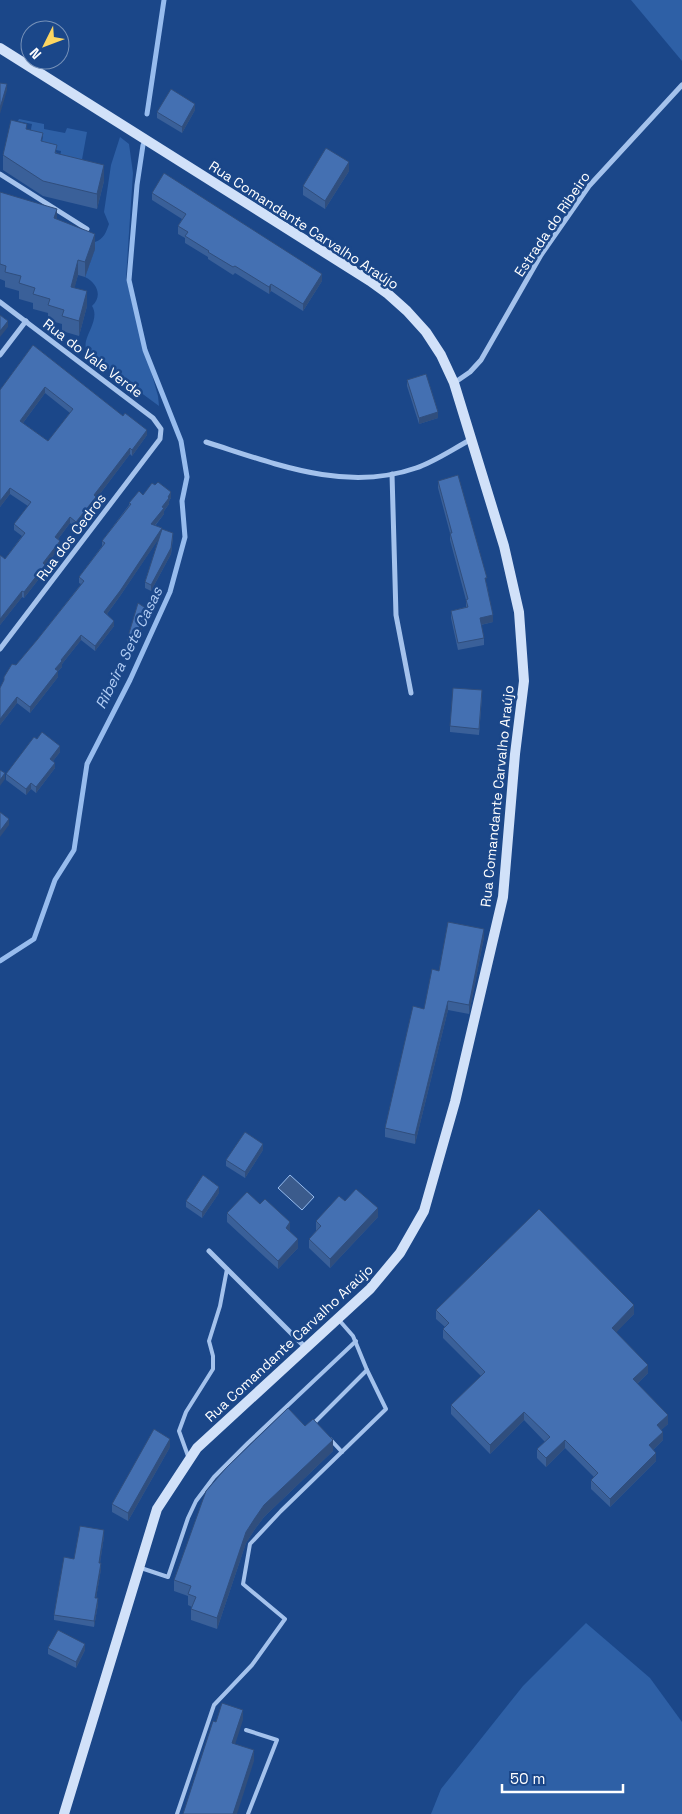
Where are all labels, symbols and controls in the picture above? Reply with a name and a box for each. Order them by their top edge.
north arrow [20,20,70,70]
text: N [26,44,45,63]
street label: Rua Comandante Carvalho Araújo [206,157,402,293]
street label: Estrada do Ribeiro [510,168,594,280]
street label: Rua do Vale Verde [40,315,146,401]
street label: Rua dos Cedros [32,490,110,584]
water label: Ribeira Sete Casas [91,583,167,712]
street label: Rua Comandante Carvalho Araújo [476,684,518,908]
street label: Rua Comandante Carvalho Araújo [201,1260,377,1426]
scale bar [502,1762,623,1794]
text: 50 m [510,1769,545,1788]

